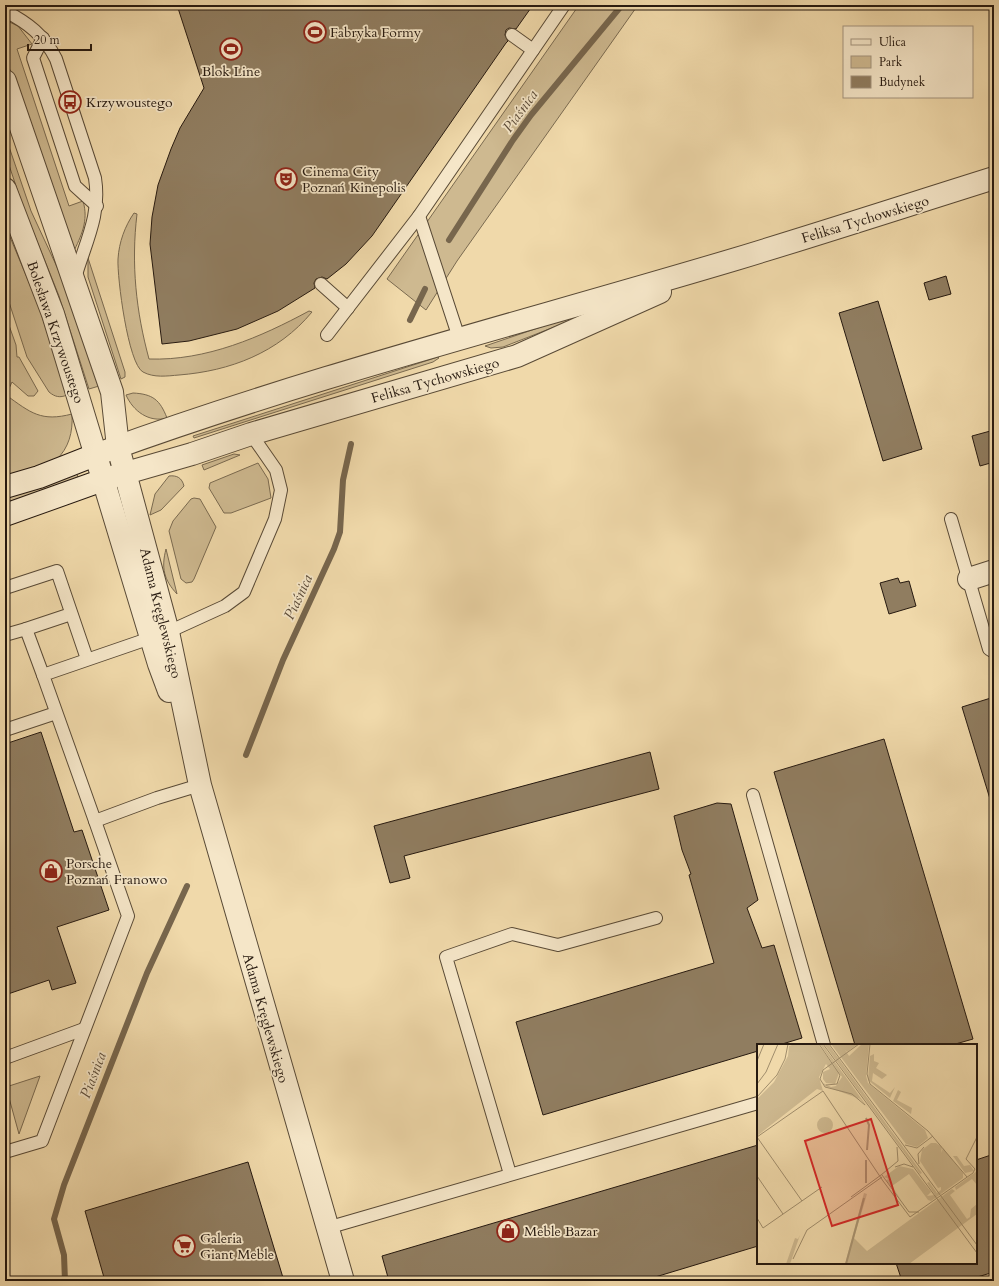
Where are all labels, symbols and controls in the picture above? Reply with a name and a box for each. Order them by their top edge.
sports icon: Fabryka Formy [302,19,328,45]
place label: Fabryka Formy [330,23,422,42]
scale bar [28,26,91,52]
legend [843,26,973,98]
text: 20 m [34,32,61,48]
text: Ulica [879,34,907,50]
sports icon: Blok Line [218,36,244,62]
text: Park [879,54,903,70]
place label: Blok Line [202,62,260,81]
text: Budynek [879,74,926,90]
water label: Piaśnica [498,86,542,136]
bus stop icon: Krzywoustego [57,89,83,115]
place label: Krzywoustego [86,93,173,112]
place label: Cinema City Poznań Kinepolis [302,162,406,197]
theatre icon: Cinema City Poznań Kinepolis [273,166,299,192]
street label: Feliksa Tychowskiego [799,191,932,248]
street label: Bolesława Krzywoustego [22,259,89,406]
street label: Feliksa Tychowskiego [369,353,502,408]
street label: Adama Kręglewskiego [135,546,186,681]
water label: Piaśnica [279,571,317,623]
place label: Porsche Poznań Franowo [66,854,168,889]
shop icon: Porsche Poznań Franowo [38,858,64,884]
street label: Adama Kręglewskiego [238,951,293,1086]
inset map [757,1044,977,1264]
water label: Piaśnica [75,1049,111,1101]
shop icon: Meble Bazar [495,1218,521,1244]
place label: Meble Bazar [524,1222,599,1241]
place label: Galeria Giant Meble [200,1229,274,1264]
supermarket icon: Galeria Giant Meble [171,1233,197,1259]

